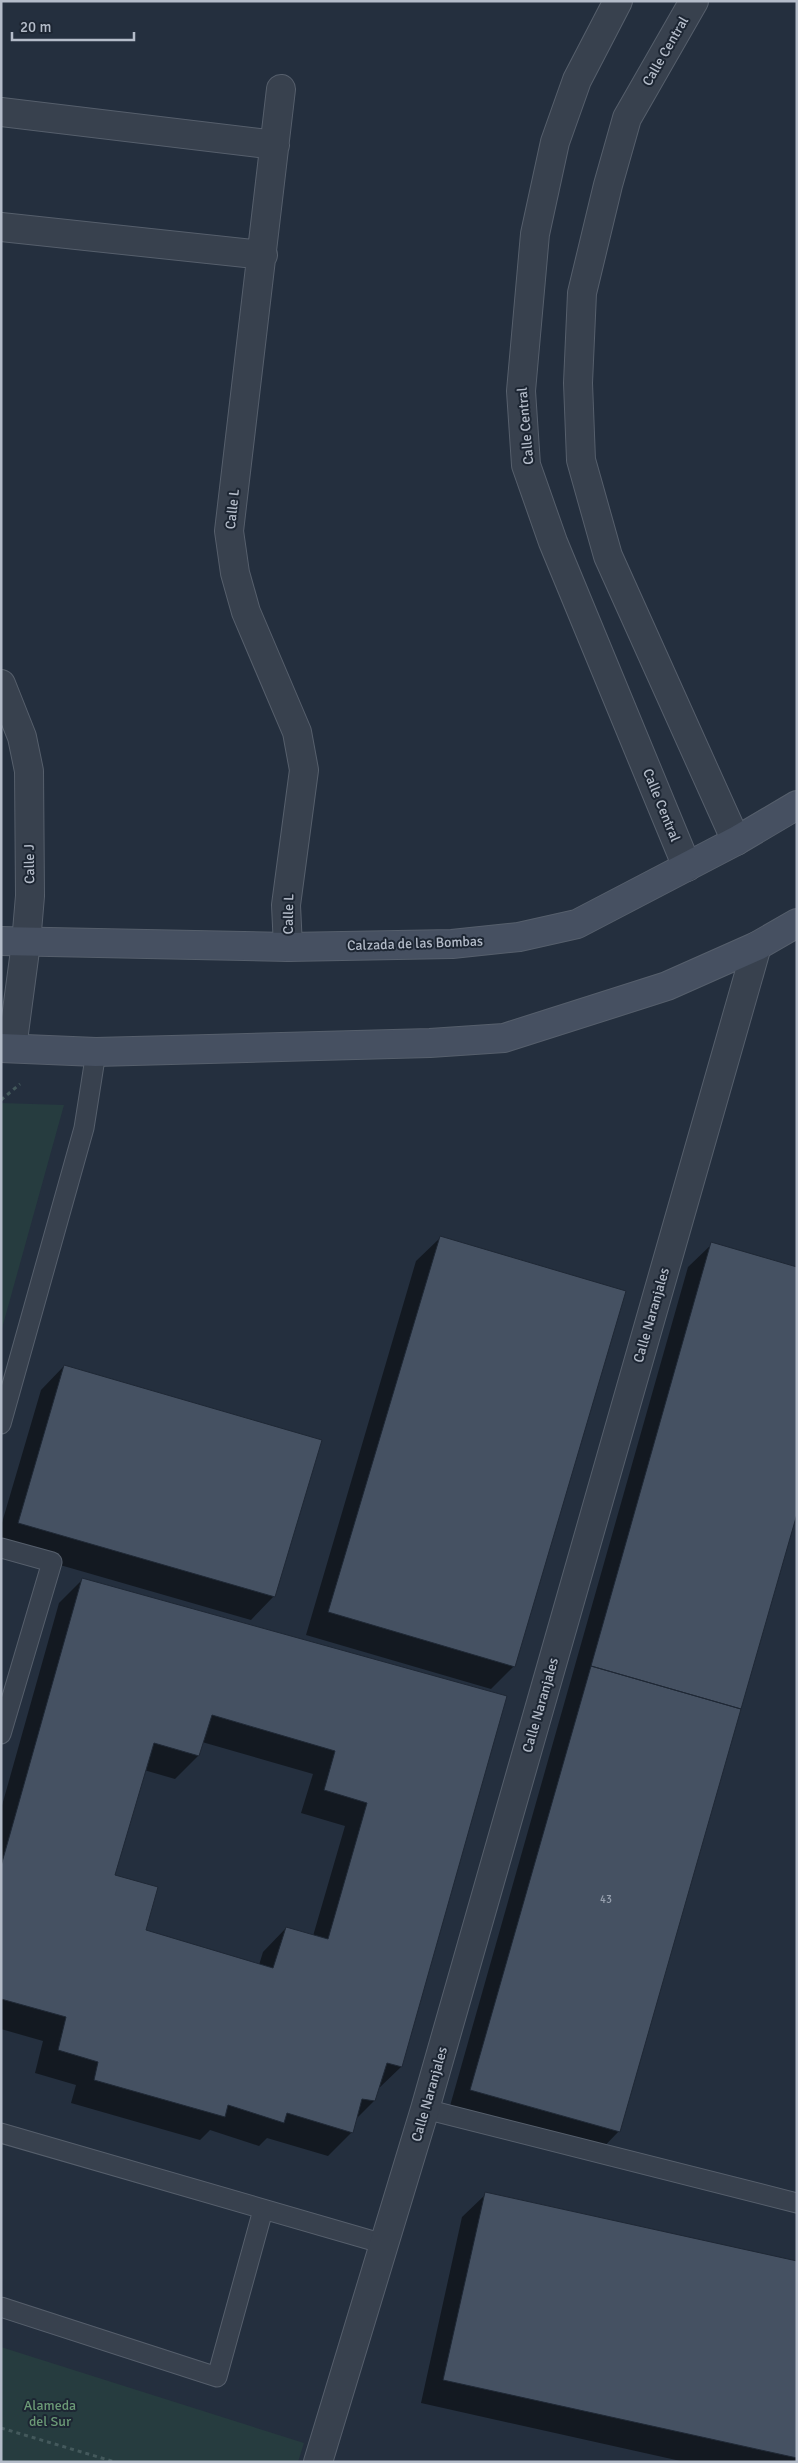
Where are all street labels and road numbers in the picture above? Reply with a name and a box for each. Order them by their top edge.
street label: Calle Central [639,13,692,89]
street label: Calle Central [514,387,537,465]
street label: Calle L [222,488,243,530]
street label: Calle Central [639,766,684,844]
street label: Calle J [21,844,38,884]
street label: Calle L [280,894,297,934]
street label: Calzada de las Bombas [347,933,483,954]
street label: Calle Naranjales [630,1266,673,1365]
street label: Calle Naranjales [519,1656,562,1755]
street label: Calle Naranjales [408,2045,451,2144]

